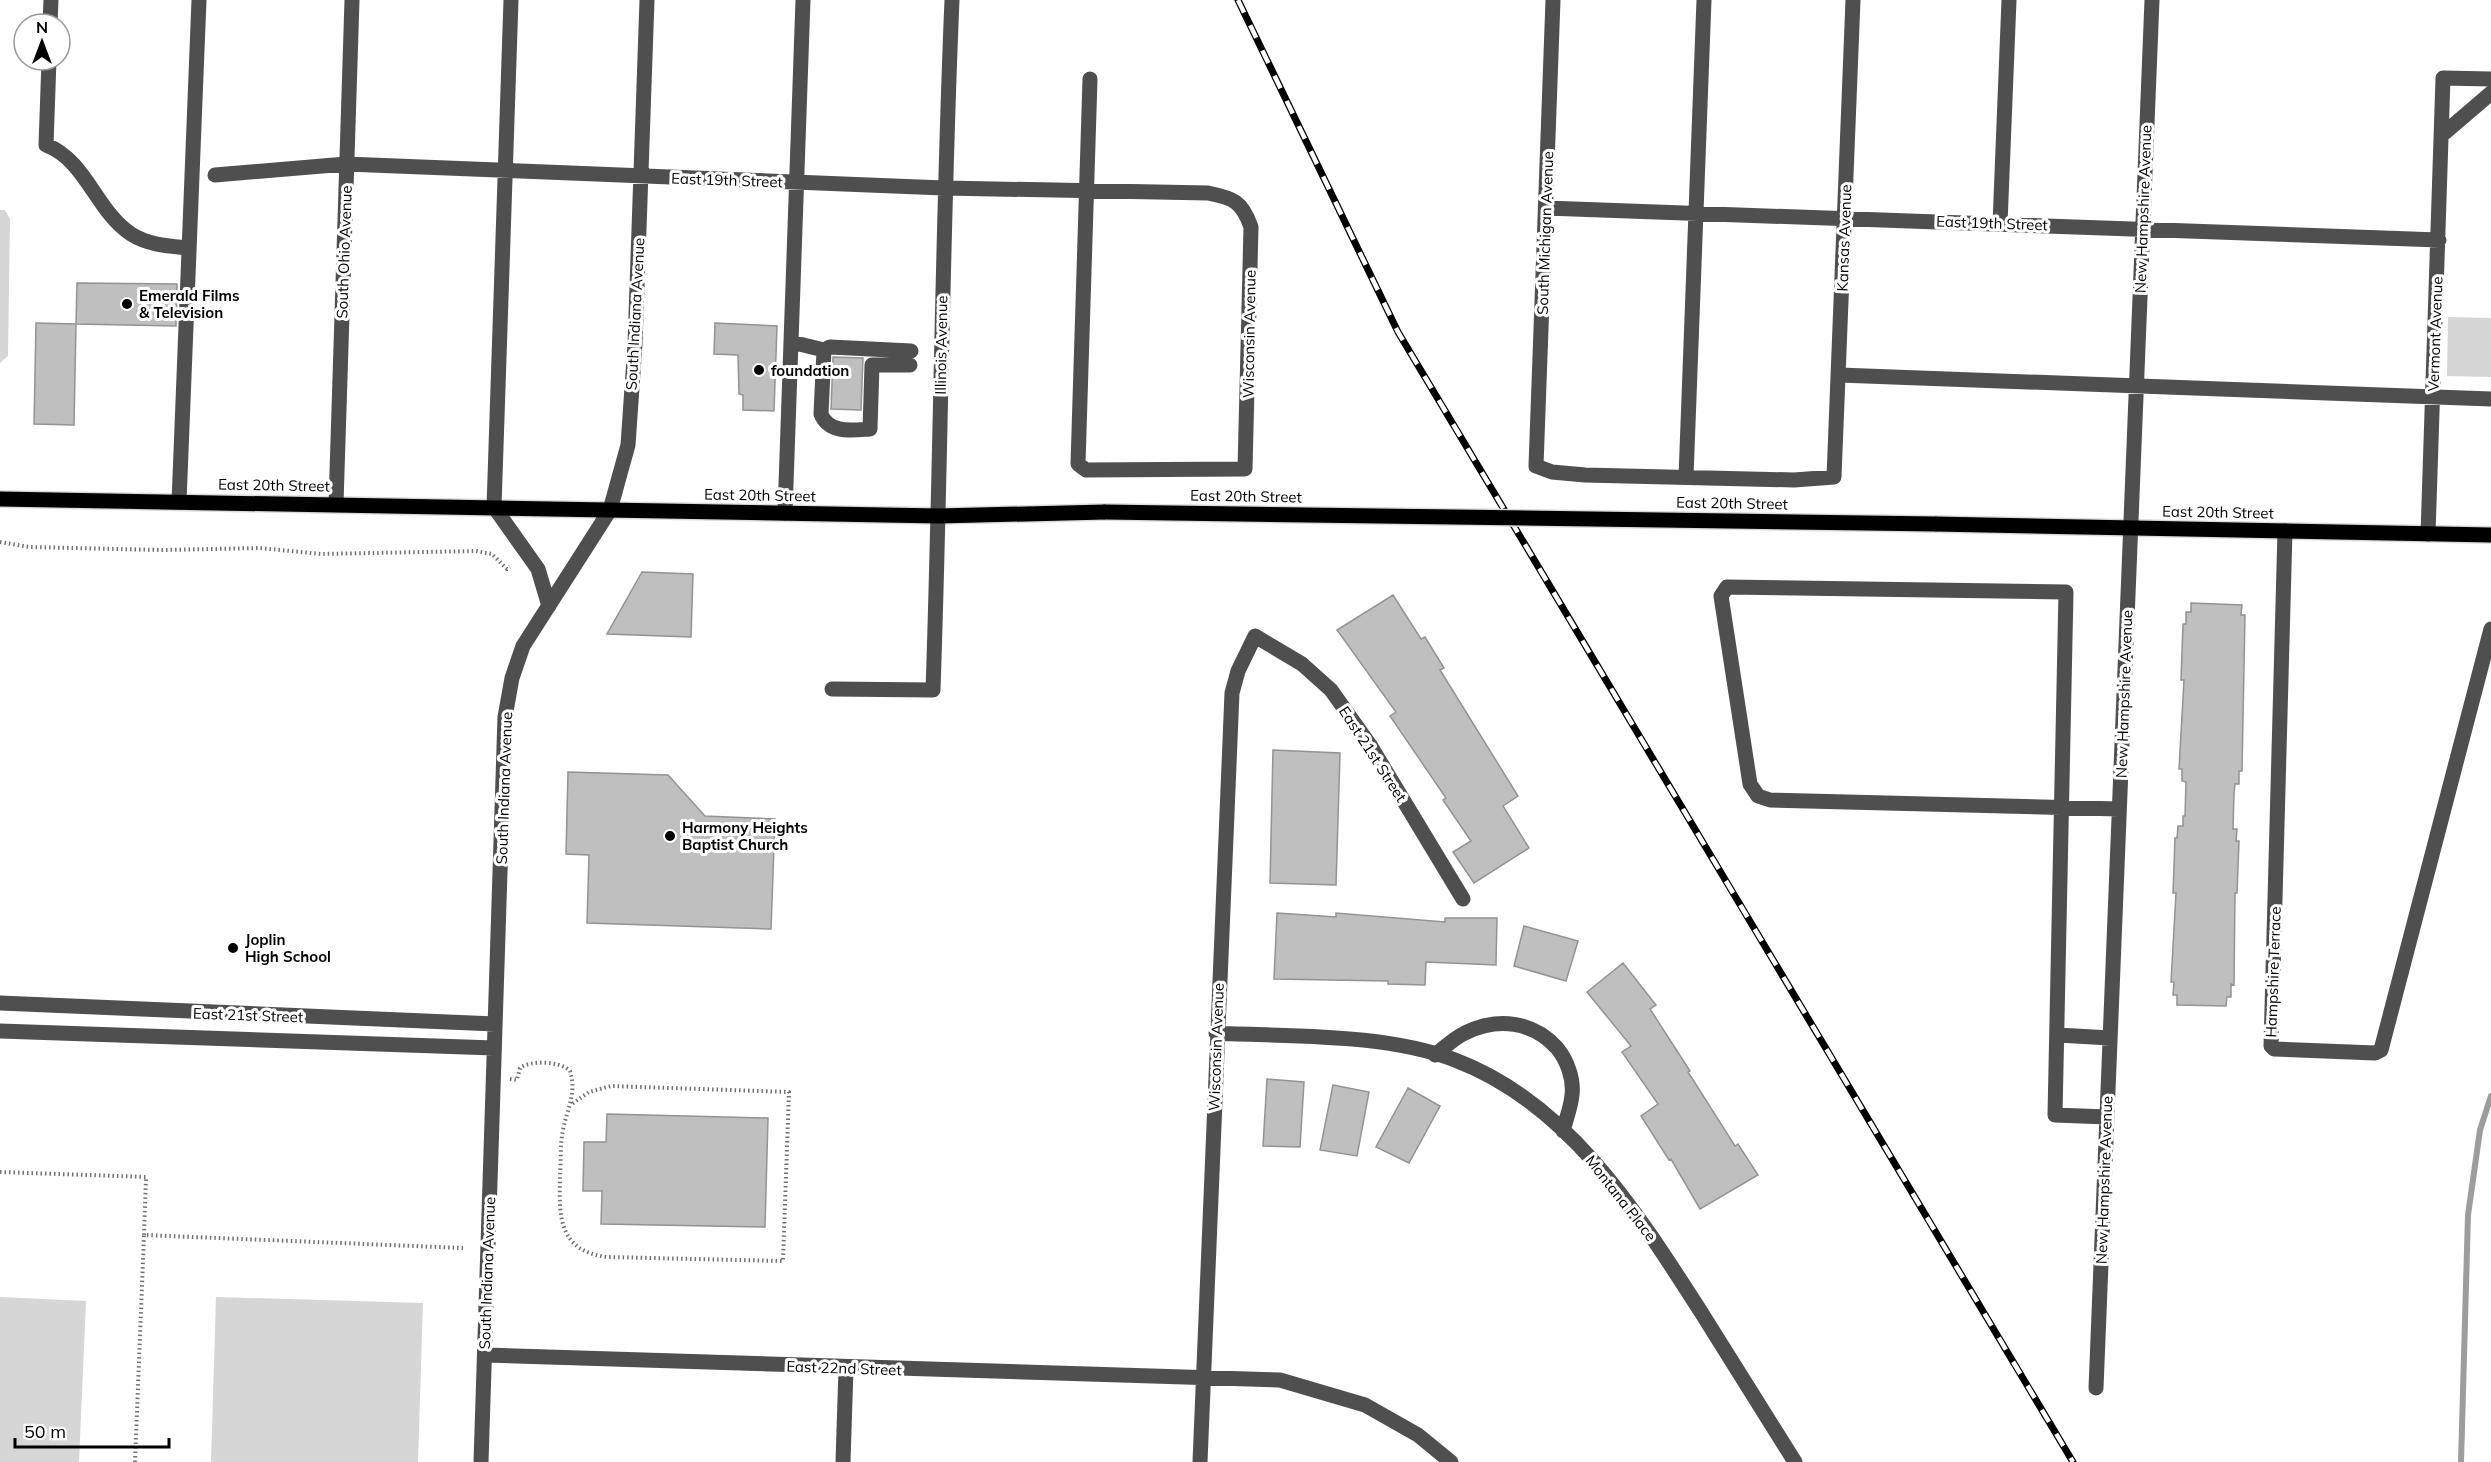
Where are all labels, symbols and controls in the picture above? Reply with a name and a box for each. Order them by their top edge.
north arrow [12,12,72,72]
text: N [36,17,48,37]
street label: New Hampshire Avenue [2131,125,2155,293]
street label: South Michigan Avenue [1533,151,1557,315]
street label: East 19th Street [671,169,783,191]
street label: Kansas Avenue [1833,184,1855,292]
street label: South Ohio Avenue [332,185,356,319]
street label: East 19th Street [1936,212,2048,234]
street label: South Indiana Avenue [622,237,648,391]
street label: Wisconsin Avenue [1238,270,1260,398]
street label: Vermont Avenue [2423,276,2447,392]
place label: Emerald Films & Television [139,286,240,322]
street label: Illinois Avenue [931,295,951,395]
marker: Emerald Films & Television [120,297,134,311]
place label: foundation [771,361,849,380]
marker: foundation [752,363,766,377]
street label: East 20th Street [218,475,330,495]
street label: East 20th Street [704,485,816,505]
street label: East 20th Street [1190,486,1302,506]
street label: East 20th Street [1676,493,1788,513]
street label: East 20th Street [2162,502,2274,522]
street label: New Hampshire Avenue [2112,610,2136,778]
street label: East 21st Street [1335,703,1411,805]
street label: South Indiana Avenue [492,711,516,865]
place label: Harmony Heights Baptist Church [682,818,808,854]
marker: Harmony Heights Baptist Church [663,829,677,843]
street label: Hampshire Terrace [2261,906,2285,1038]
place label: Joplin High School [245,930,331,966]
marker: Joplin High School [226,941,240,955]
street label: Wisconsin Avenue [1204,983,1228,1111]
street label: East 21st Street [193,1004,303,1026]
street label: New Hampshire Avenue [2092,1096,2116,1264]
street label: Montana Place [1582,1151,1660,1245]
street label: South Indiana Avenue [475,1196,499,1350]
street label: East 22nd Street [786,1356,902,1380]
scale bar [15,1411,170,1449]
text: 50 m [24,1420,66,1443]

